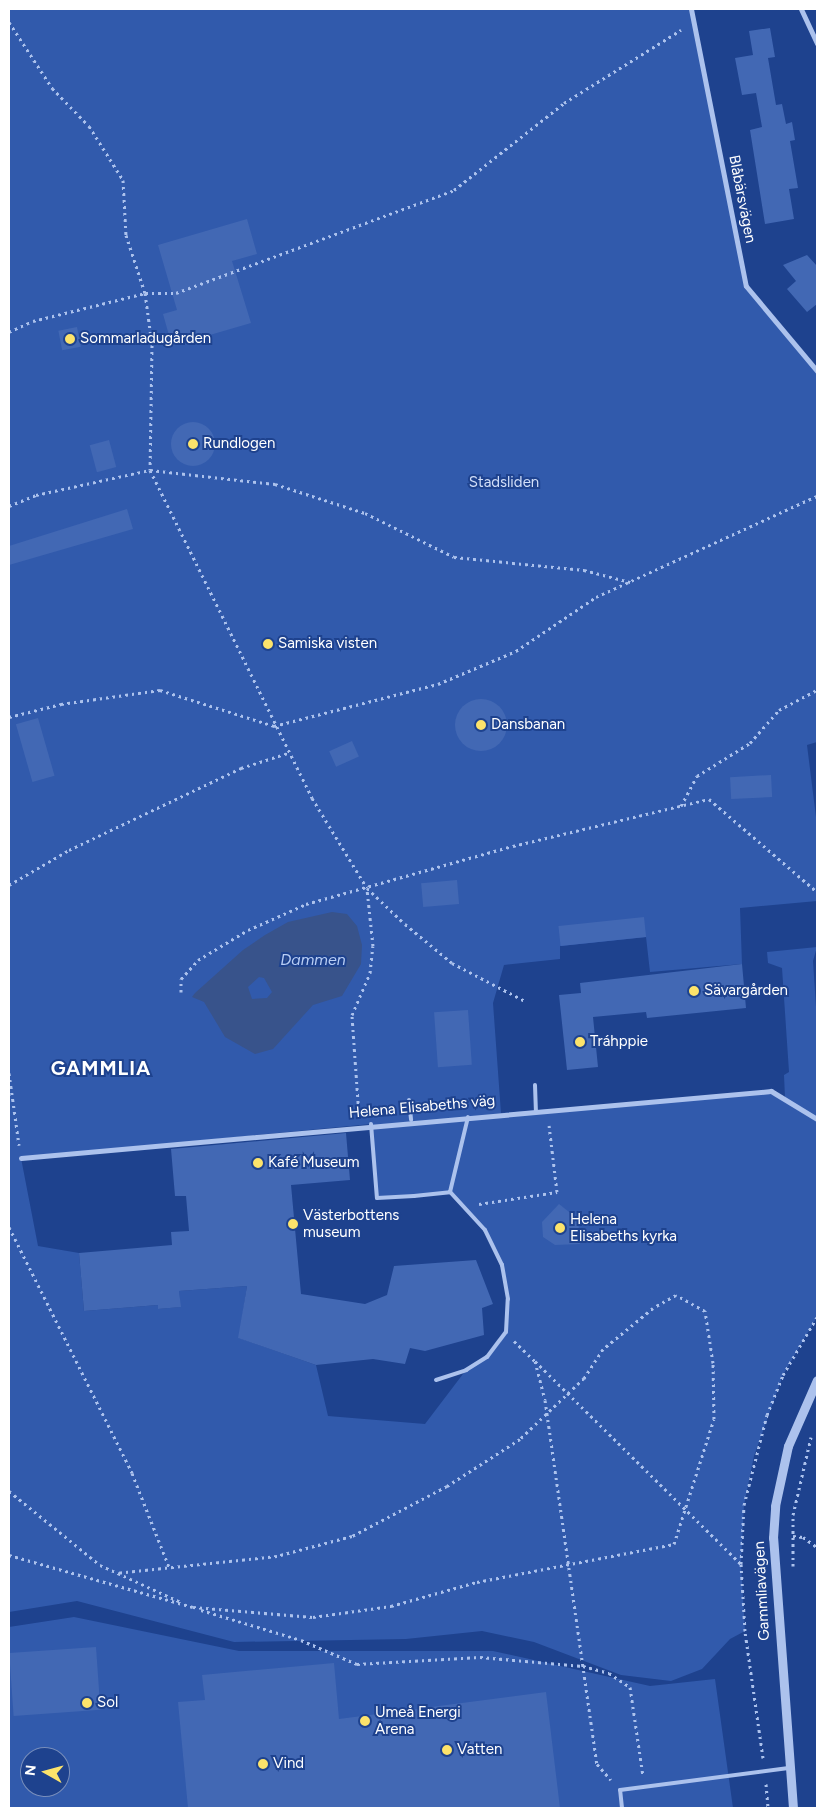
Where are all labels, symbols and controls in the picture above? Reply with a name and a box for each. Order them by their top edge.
street label: Blåbärsvägen [725,153,759,245]
place label: Sommarladugården [80,330,211,348]
marker: Sommarladugården [64,333,76,345]
place label: Rundlogen [203,435,275,453]
marker: Rundlogen [187,438,199,450]
park label: Stadsliden [469,474,539,492]
place label: Samiska visten [278,635,377,653]
marker: Samiska visten [262,638,274,650]
place label: Dansbanan [491,716,565,734]
marker: Dansbanan [475,719,487,731]
water label: Dammen [280,950,346,970]
place label: Sävargården [704,982,788,1000]
marker: Sävargården [688,985,700,997]
place label: Tráhppie [590,1033,648,1051]
marker: Tráhppie [574,1036,586,1048]
district label: GAMMLIA [50,1056,152,1080]
street label: Helena Elisabeths väg [348,1092,496,1122]
place label: Kafé Museum [268,1154,359,1172]
marker: Kafé Museum [252,1157,264,1169]
place label: Västerbottens museum [303,1206,399,1241]
place label: Helena Elisabeths kyrka [570,1210,677,1245]
marker: Västerbottens museum [287,1218,299,1230]
marker: Helena Elisabeths kyrka [554,1222,566,1234]
street label: Gammliavägen [750,1541,774,1641]
place label: Sol [97,1694,118,1712]
marker: Sol [81,1697,93,1709]
place label: Umeå Energi Arena [375,1703,461,1738]
marker: Umeå Energi Arena [359,1715,371,1727]
place label: Vatten [457,1741,502,1759]
marker: Vatten [441,1744,453,1756]
north arrow [20,1747,70,1797]
place label: Vind [273,1755,304,1773]
marker: Vind [257,1758,269,1770]
text: N [22,1764,40,1777]

